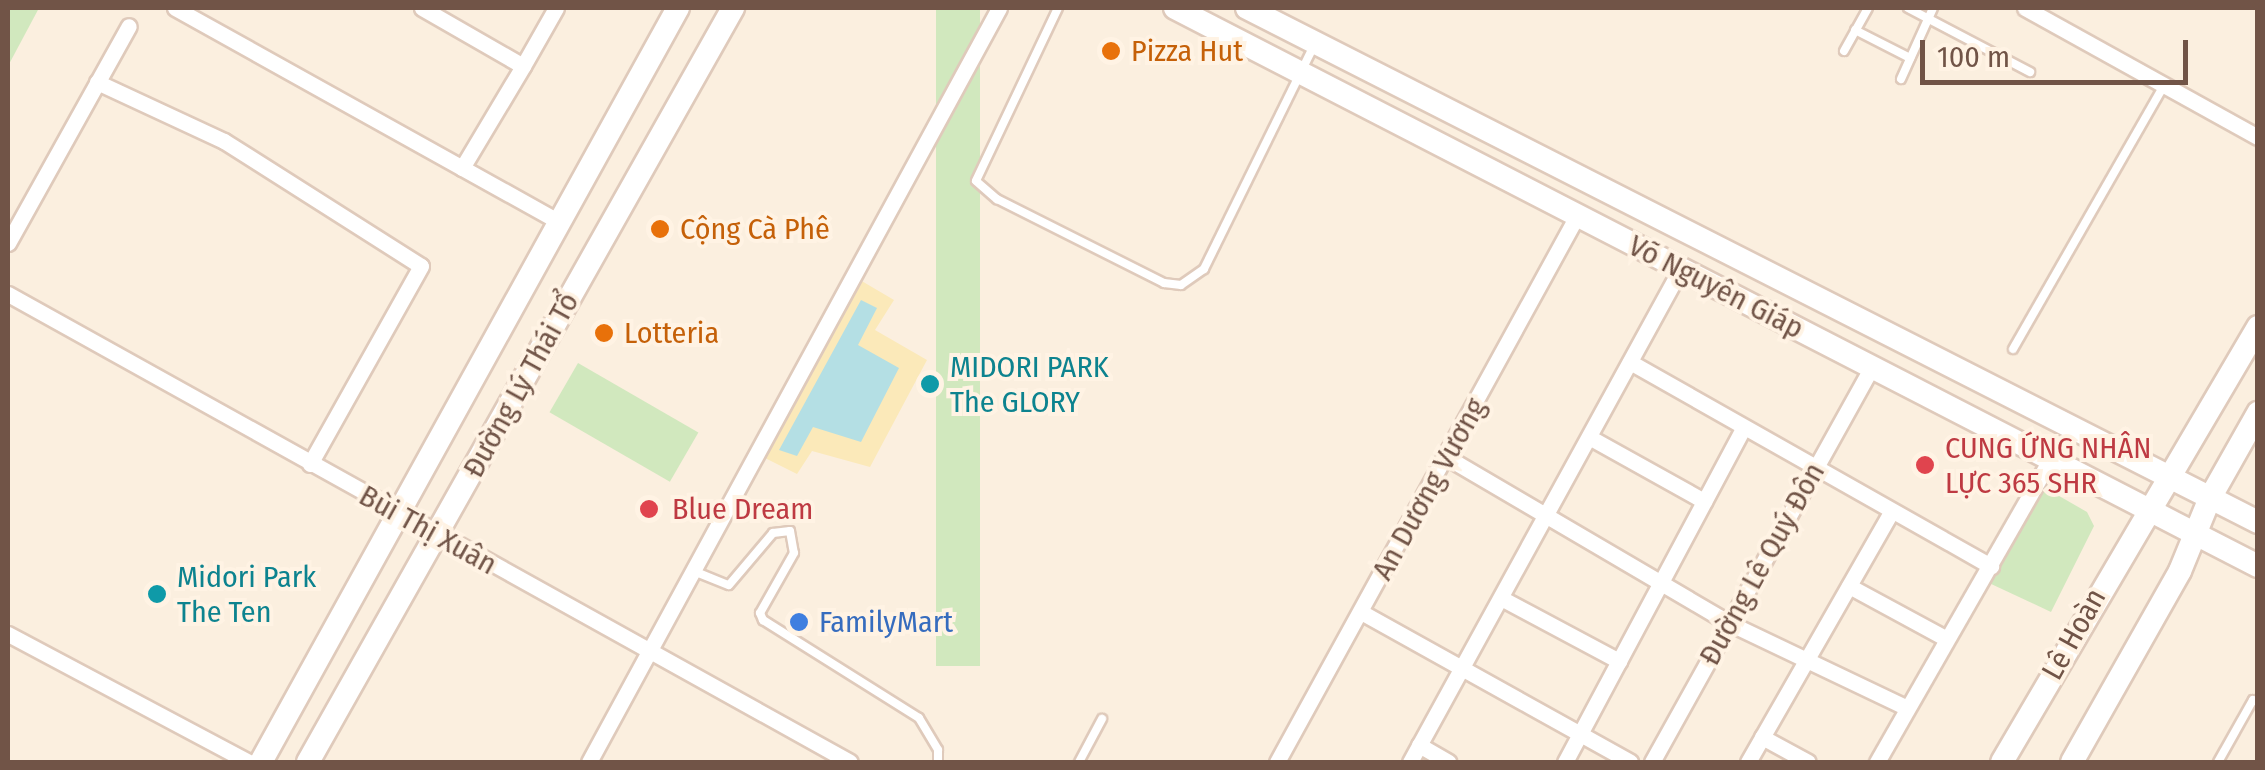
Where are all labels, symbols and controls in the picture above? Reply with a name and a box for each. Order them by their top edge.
scale bar [1925,20,2192,82]
place label: Pizza Hut [1131,33,1243,69]
text: 100 m [1937,39,2010,75]
marker: Pizza Hut [1100,40,1122,62]
place label: Cộng Cà Phê [680,211,830,247]
marker: Cộng Cà Phê [649,218,671,240]
street label: Võ Nguyên Giáp [1623,228,1809,346]
street label: Đường Lý Thái Tổ [455,286,587,484]
place label: Lotteria [624,315,719,351]
marker: Lotteria [593,322,615,344]
place label: MIDORI PARK The GLORY [950,349,1109,420]
marker: MIDORI PARK The GLORY [919,373,941,395]
street label: An Dương Vương [1364,392,1494,586]
place label: CUNG ỨNG NHÂN LỰC 365 SHR [1945,430,2151,500]
marker: CUNG ỨNG NHÂN LỰC 365 SHR [1914,454,1936,476]
street label: Đường Lê Quý Đôn [1692,457,1832,671]
street label: Bùi Thị Xuân [353,478,503,582]
place label: Blue Dream [672,491,813,527]
marker: Blue Dream [636,496,662,522]
place label: Midori Park The Ten [177,559,316,630]
street label: Lê Hoàn [2034,582,2114,686]
marker: Midori Park The Ten [146,583,168,605]
place label: FamilyMart [819,604,953,640]
marker: FamilyMart [788,611,810,633]

